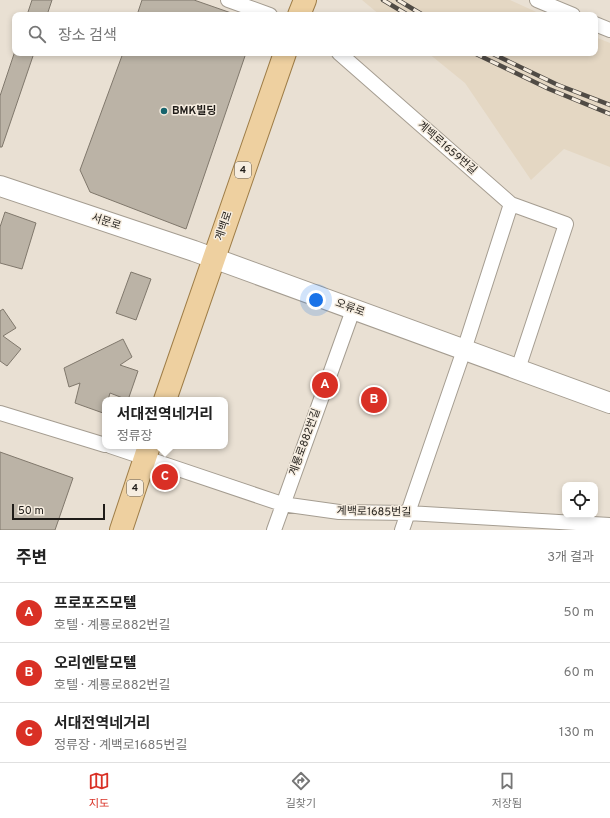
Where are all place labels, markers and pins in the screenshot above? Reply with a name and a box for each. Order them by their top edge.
place label: BMK빌딩 [172,104,216,118]
marker: BMK빌딩 [159,106,169,116]
pin: A [312,370,338,400]
pin: B [361,385,387,415]
pin: C [152,462,178,492]

